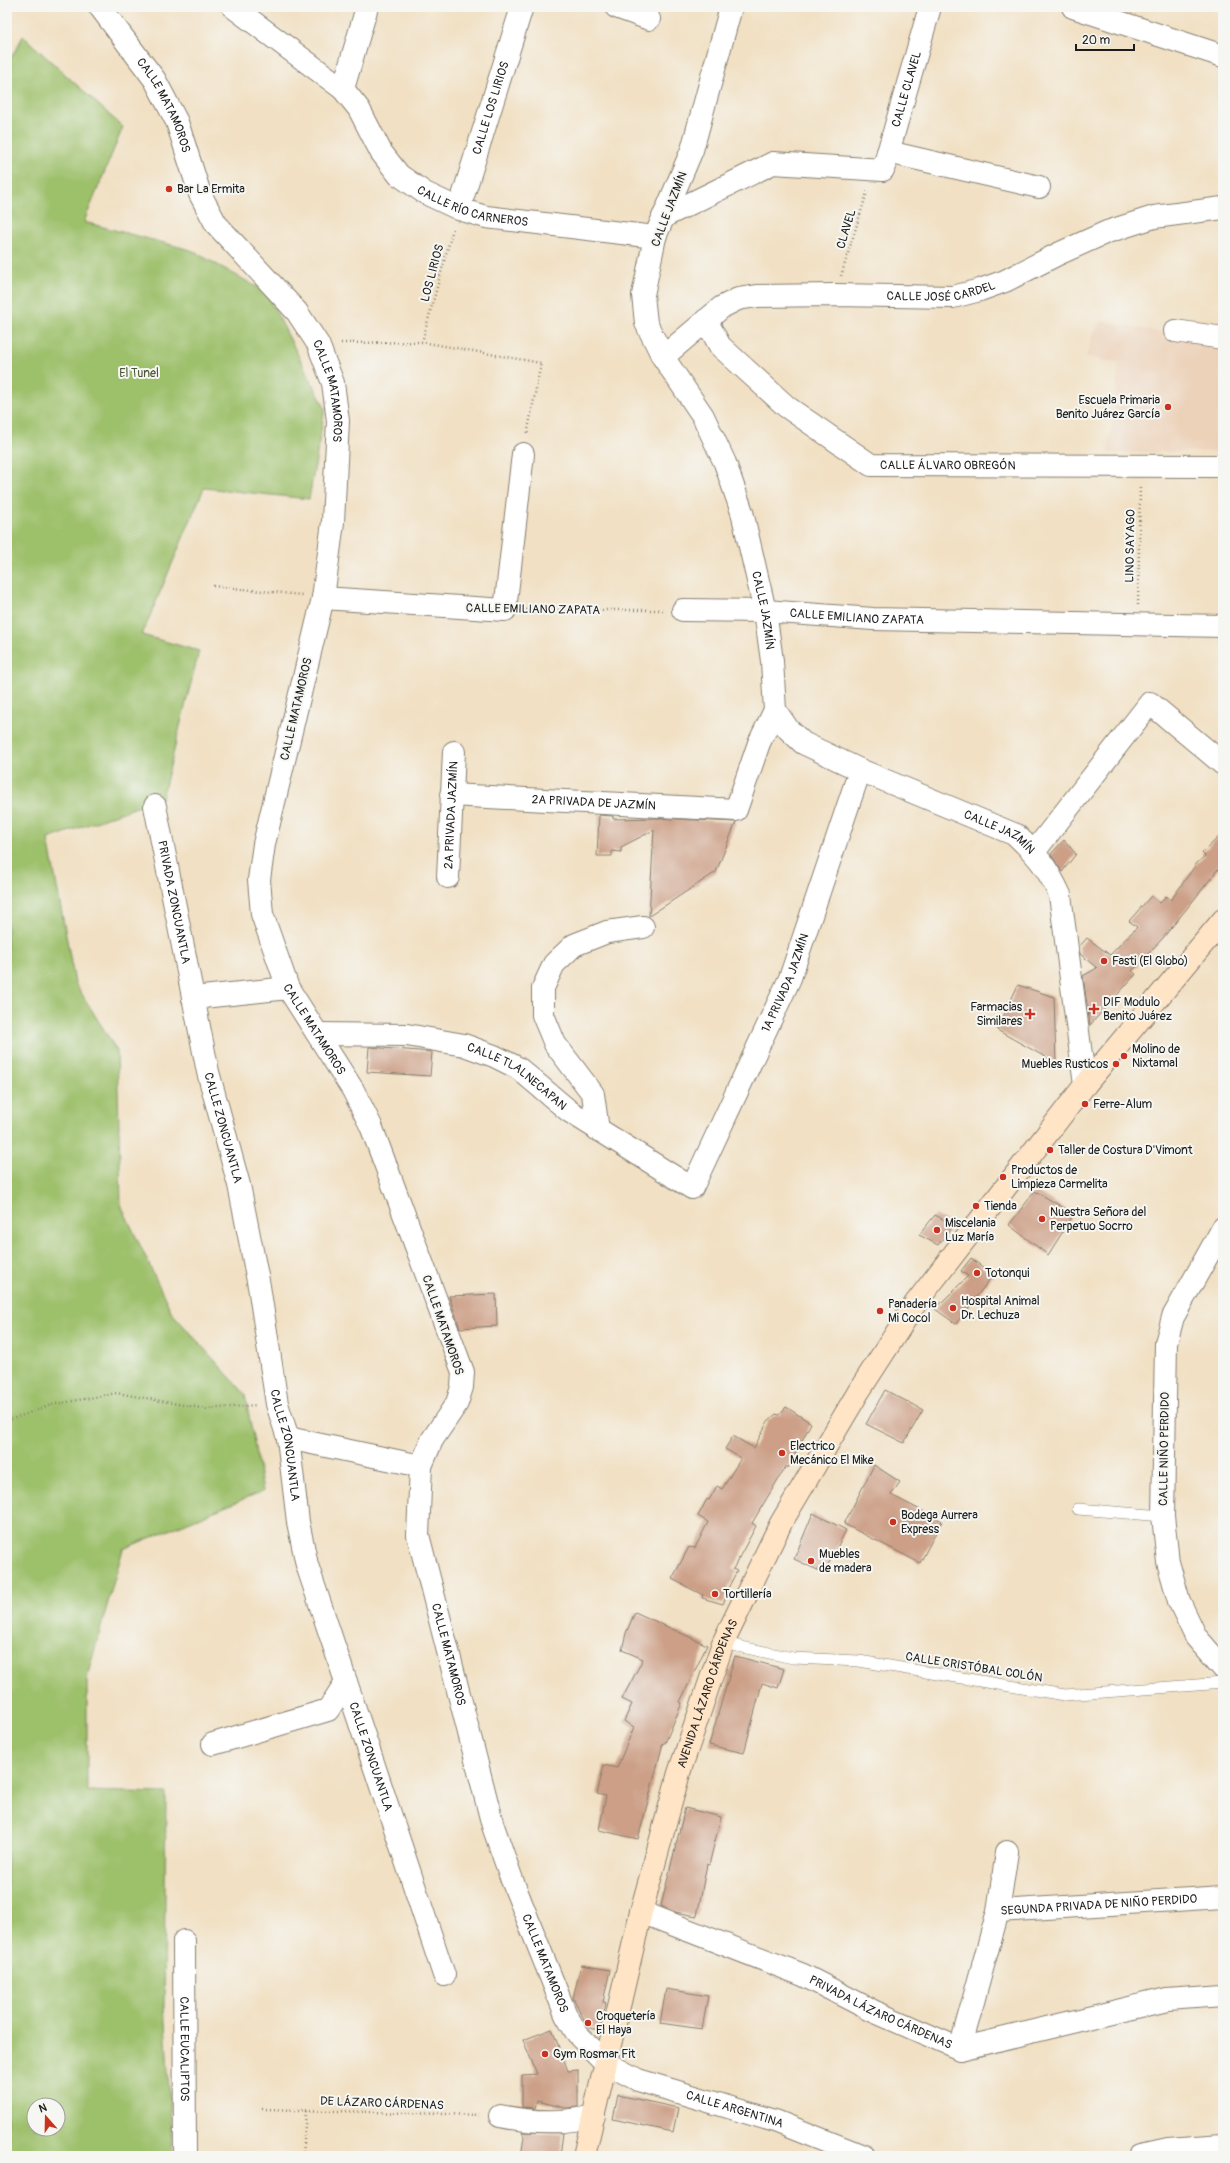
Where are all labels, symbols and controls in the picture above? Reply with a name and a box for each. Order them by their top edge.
scale bar [1076,26,1134,52]
text: 20 m [1082,33,1111,48]
street label: CALLE CLAVEL [889,49,925,129]
street label: CALLE MATAMOROS [133,55,193,155]
street label: CALLE LOS LIRIOS [469,60,513,156]
street label: CALLE JAZMÍN [647,169,691,249]
place label: Bar La Ermita [177,182,245,197]
street label: CALLE RÍO CARNEROS [414,183,529,230]
marker: Bar La Ermita [164,184,174,194]
street label: CLAVEL [833,207,860,251]
street label: LOS LIRIOS [418,243,447,304]
street label: CALLE JOSÉ CARDEL [886,278,998,305]
street label: CALLE MATAMOROS [309,337,345,442]
park label: El Tunel [119,366,159,381]
place label: Escuela Primaria Benito Juárez García [1056,393,1160,422]
marker: Escuela Primaria Benito Juárez García [1163,402,1173,412]
street label: CALLE ÁLVARO OBREGÓN [880,457,1016,473]
street label: LINO SAYAGO [1122,509,1139,583]
street label: CALLE JAZMÍN [748,570,777,651]
street label: CALLE EMILIANO ZAPATA [466,601,600,618]
street label: CALLE EMILIANO ZAPATA [789,606,924,628]
street label: CALLE MATAMOROS [277,656,316,762]
street label: 2A PRIVADA JAZMÍN [441,761,462,869]
street label: 2A PRIVADA DE JAZMÍN [531,792,656,814]
street label: CALLE JAZMÍN [961,807,1038,857]
street label: PRIVADA ZONCUANTLA [154,839,193,965]
street label: 1A PRIVADA JAZMÍN [759,931,812,1035]
place label: Fasti (El Globo) [1112,954,1188,969]
marker: Fasti (El Globo) [1099,956,1109,966]
street label: CALLE MATAMOROS [279,981,348,1078]
place label: DIF Modulo Benito Juárez [1103,995,1172,1024]
place label: Farmacias Similares [970,1000,1023,1029]
marker: DIF Modulo Benito Juárez [1088,1003,1100,1015]
marker: Farmacias Similares [1025,1009,1035,1019]
street label: CALLE TLALNECAPAN [465,1040,570,1114]
place label: Molino de Nixtamal [1132,1042,1180,1071]
marker: Molino de Nixtamal [1119,1051,1129,1061]
place label: Muebles Rusticos [1022,1057,1109,1072]
marker: Muebles Rusticos [1111,1059,1121,1069]
street label: CALLE ZONCUANTLA [200,1071,245,1185]
place label: Ferre-Alum [1093,1097,1152,1112]
marker: Ferre-Alum [1080,1099,1090,1109]
place label: Taller de Costura D'Vimont [1058,1143,1193,1158]
marker: Taller de Costura D'Vimont [1045,1145,1055,1155]
place label: Productos de Limpieza Carmelita [1011,1163,1108,1192]
marker: Productos de Limpieza Carmelita [998,1172,1008,1182]
place label: Tienda [984,1199,1017,1214]
marker: Tienda [971,1201,981,1211]
place label: Nuestra Señora del Perpetuo Socrro [1050,1205,1146,1234]
marker: Nuestra Señora del Perpetuo Socrro [1037,1214,1047,1224]
place label: Miscelania Luz María [945,1216,996,1245]
marker: Miscelania Luz María [932,1225,942,1235]
place label: Totonqui [985,1266,1029,1281]
marker: Totonqui [972,1268,982,1278]
street label: CALLE MATAMOROS [418,1273,467,1377]
place label: Hospital Animal Dr. Lechuza [961,1294,1040,1323]
place label: Panadería Mi Cocol [888,1297,937,1326]
marker: Hospital Animal Dr. Lechuza [948,1303,958,1313]
marker: Panadería Mi Cocol [875,1306,885,1316]
street label: CALLE ZONCUANTLA [267,1388,302,1502]
street label: CALLE NIÑO PERDIDO [1155,1392,1173,1506]
place label: Electrico Mecánico El Mike [790,1439,874,1468]
marker: Electrico Mecánico El Mike [777,1448,787,1458]
place label: Bodega Aurrera Express [901,1508,978,1537]
marker: Bodega Aurrera Express [888,1517,898,1527]
place label: Muebles de madera [819,1547,872,1576]
marker: Muebles de madera [806,1556,816,1566]
place label: Tortillería [723,1587,772,1602]
marker: Tortillería [710,1589,720,1599]
street label: CALLE MATAMOROS [428,1602,469,1707]
street label: AVENIDA LÁZARO CÁRDENAS [674,1617,741,1770]
street label: CALLE CRISTÓBAL COLÓN [904,1648,1044,1686]
street label: CALLE ZONCUANTLA [345,1700,396,1813]
street label: SEGUNDA PRIVADA DE NIÑO PERDIDO [1000,1892,1198,1919]
street label: CALLE MATAMOROS [518,1912,571,2015]
street label: PRIVADA LÁZARO CÁRDENAS [806,1972,954,2053]
street label: CALLE EUCALIPTOS [176,1996,192,2102]
place label: Croquetería El Haya [596,2009,656,2038]
marker: Croquetería El Haya [583,2018,593,2028]
place label: Gym Rosmar Fit [553,2047,636,2062]
marker: Gym Rosmar Fit [540,2049,550,2059]
street label: CALLE ARGENTINA [684,2088,786,2132]
street label: DE LÁZARO CÁRDENAS [320,2093,444,2113]
north arrow [26,2097,66,2137]
text: N [37,2101,49,2115]

